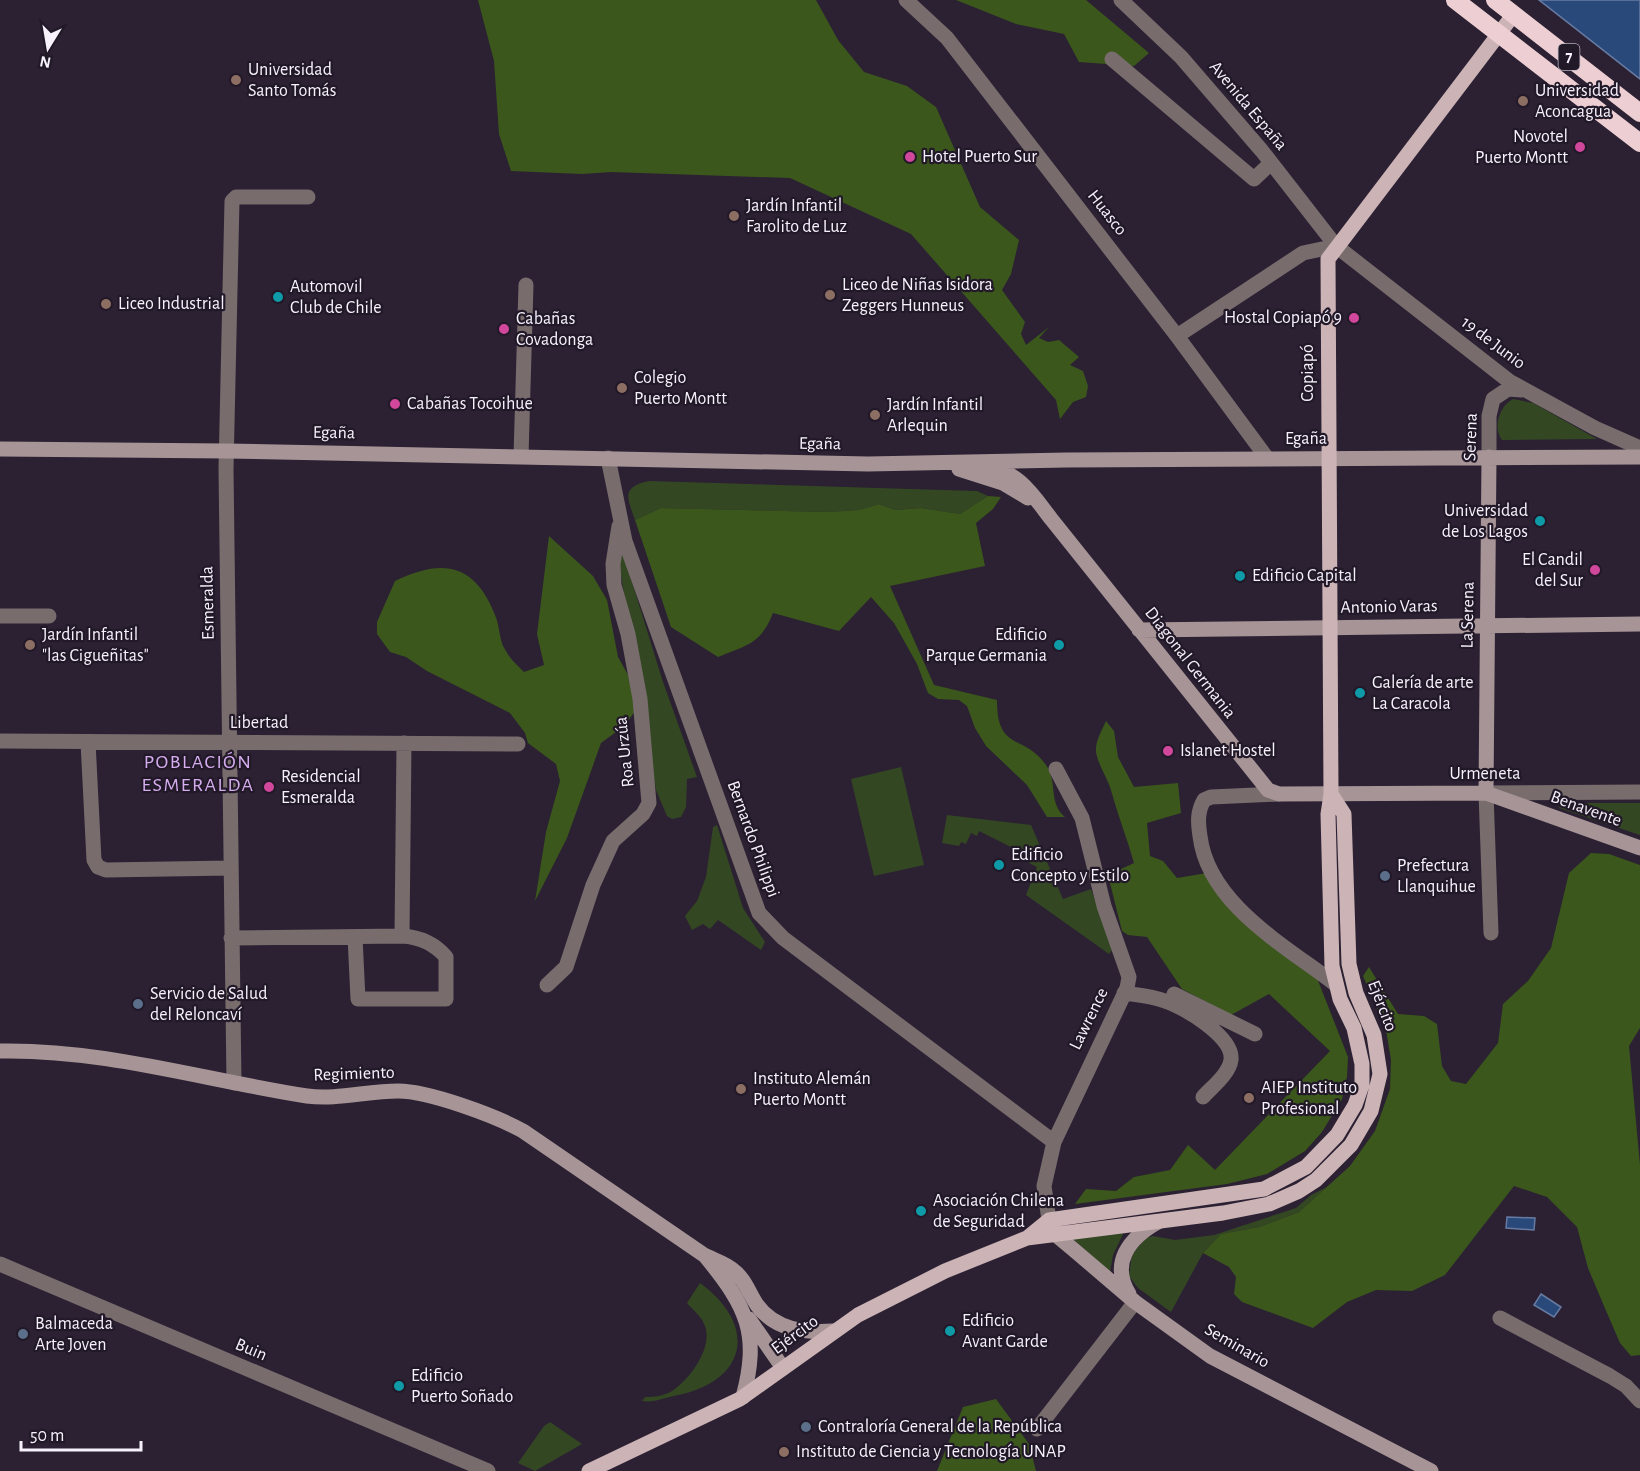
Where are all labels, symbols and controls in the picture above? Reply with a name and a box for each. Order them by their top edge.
north arrow [18,18,78,78]
road number: 7 [1558,44,1580,70]
text: N [38,53,52,71]
street label: Avenida España [1206,58,1290,154]
place label: Universidad Santo Tomás [248,61,337,100]
marker: Universidad Santo Tomás [229,73,243,87]
place label: Universidad Aconcagua [1535,82,1619,121]
marker: Universidad Aconcagua [1516,94,1530,108]
place label: Novotel Puerto Montt [1475,128,1568,167]
marker: Novotel Puerto Montt [1573,140,1587,154]
place label: Hotel Puerto Sur [922,148,1037,166]
marker: Hotel Puerto Sur [903,150,917,164]
street label: Huasco [1084,187,1130,239]
place label: Jardín Infantil Farolito de Luz [746,197,847,236]
marker: Jardín Infantil Farolito de Luz [727,209,741,223]
place label: Liceo de Niñas Isidora Zeggers Hunneus [842,276,993,315]
place label: Automovil Club de Chile [290,278,382,317]
marker: Liceo de Niñas Isidora Zeggers Hunneus [823,288,837,302]
marker: Automovil Club de Chile [271,290,285,304]
place label: Liceo Industrial [118,295,225,313]
marker: Liceo Industrial [99,297,113,311]
place label: Hostal Copiapó 9 [1224,309,1342,327]
place label: Cabañas Covadonga [516,310,593,349]
marker: Hostal Copiapó 9 [1347,311,1361,325]
street label: 19 de Junio [1458,313,1529,373]
marker: Cabañas Covadonga [497,322,511,336]
street label: Copiapó [1299,344,1317,402]
place label: Colegio Puerto Montt [634,369,727,408]
marker: Colegio Puerto Montt [615,381,629,395]
place label: Cabañas Tocoihue [407,395,533,413]
place label: Jardín Infantil Arlequin [887,396,983,435]
marker: Cabañas Tocoihue [388,397,402,411]
marker: Jardín Infantil Arlequin [868,408,882,422]
street label: Serena [1461,413,1481,461]
street label: Egaña [313,424,355,442]
street label: Egaña [1285,430,1327,448]
street label: Egaña [799,435,841,453]
place label: Universidad de Los Lagos [1442,502,1528,541]
marker: Universidad de Los Lagos [1533,514,1547,528]
place label: El Candil del Sur [1522,551,1583,590]
marker: El Candil del Sur [1588,563,1602,577]
street label: Esmeralda [198,566,218,640]
place label: Edificio Capital [1252,567,1357,585]
marker: Edificio Capital [1233,569,1247,583]
street label: La Serena [1458,581,1478,649]
street label: Antonio Varas [1340,597,1438,617]
street label: Diagonal Germania [1141,604,1239,722]
place label: Jardín Infantil "las Cigueñitas" [42,626,149,665]
place label: Edificio Parque Germania [926,626,1047,665]
marker: Jardín Infantil "las Cigueñitas" [23,638,37,652]
marker: Edificio Parque Germania [1052,638,1066,652]
place label: Galería de arte La Caracola [1372,674,1473,713]
marker: Galería de arte La Caracola [1353,686,1367,700]
street label: Libertad [230,714,288,732]
street label: Roa Urzúa [612,716,638,788]
place label: Islanet Hostel [1180,742,1276,760]
marker: Islanet Hostel [1161,744,1175,758]
district label: POBLACIÓN ESMERALDA [141,751,255,795]
street label: Urmeneta [1449,765,1521,783]
place label: Residencial Esmeralda [281,768,361,807]
street label: Bernardo Philippi [724,778,782,900]
marker: Residencial Esmeralda [262,780,276,794]
street label: Benavente [1548,788,1624,830]
place label: Edificio Concepto y Estilo [1011,846,1129,885]
place label: Prefectura Llanquihue [1397,857,1476,896]
marker: Edificio Concepto y Estilo [992,858,1006,872]
marker: Prefectura Llanquihue [1378,869,1392,883]
street label: Ejército [1364,978,1400,1034]
place label: Servicio de Salud del Reloncaví [150,985,268,1024]
street label: Lawrence [1066,985,1112,1053]
marker: Servicio de Salud del Reloncaví [131,997,145,1011]
street label: Regimiento [313,1064,395,1084]
place label: Instituto Alemán Puerto Montt [753,1070,871,1109]
place label: AIEP Instituto Profesional [1261,1079,1357,1118]
marker: Instituto Alemán Puerto Montt [734,1082,748,1096]
marker: AIEP Instituto Profesional [1242,1091,1256,1105]
place label: Asociación Chilena de Seguridad [933,1192,1064,1231]
marker: Asociación Chilena de Seguridad [914,1204,928,1218]
street label: Ejército [768,1312,822,1358]
place label: Edificio Avant Garde [962,1312,1048,1351]
place label: Balmaceda Arte Joven [35,1315,113,1354]
street label: Seminario [1201,1320,1273,1372]
marker: Edificio Avant Garde [943,1324,957,1338]
marker: Balmaceda Arte Joven [16,1327,30,1341]
street label: Buin [233,1335,269,1365]
place label: Edificio Puerto Soñado [411,1367,513,1406]
marker: Edificio Puerto Soñado [392,1379,406,1393]
scale bar [21,1414,141,1452]
place label: Contraloría General de la República [818,1418,1062,1436]
marker: Contraloría General de la República [799,1420,813,1434]
text: 50 m [30,1427,64,1445]
place label: Instituto de Ciencia y Tecnología UNAP [796,1443,1066,1461]
marker: Instituto de Ciencia y Tecnología UNAP [777,1445,791,1459]

